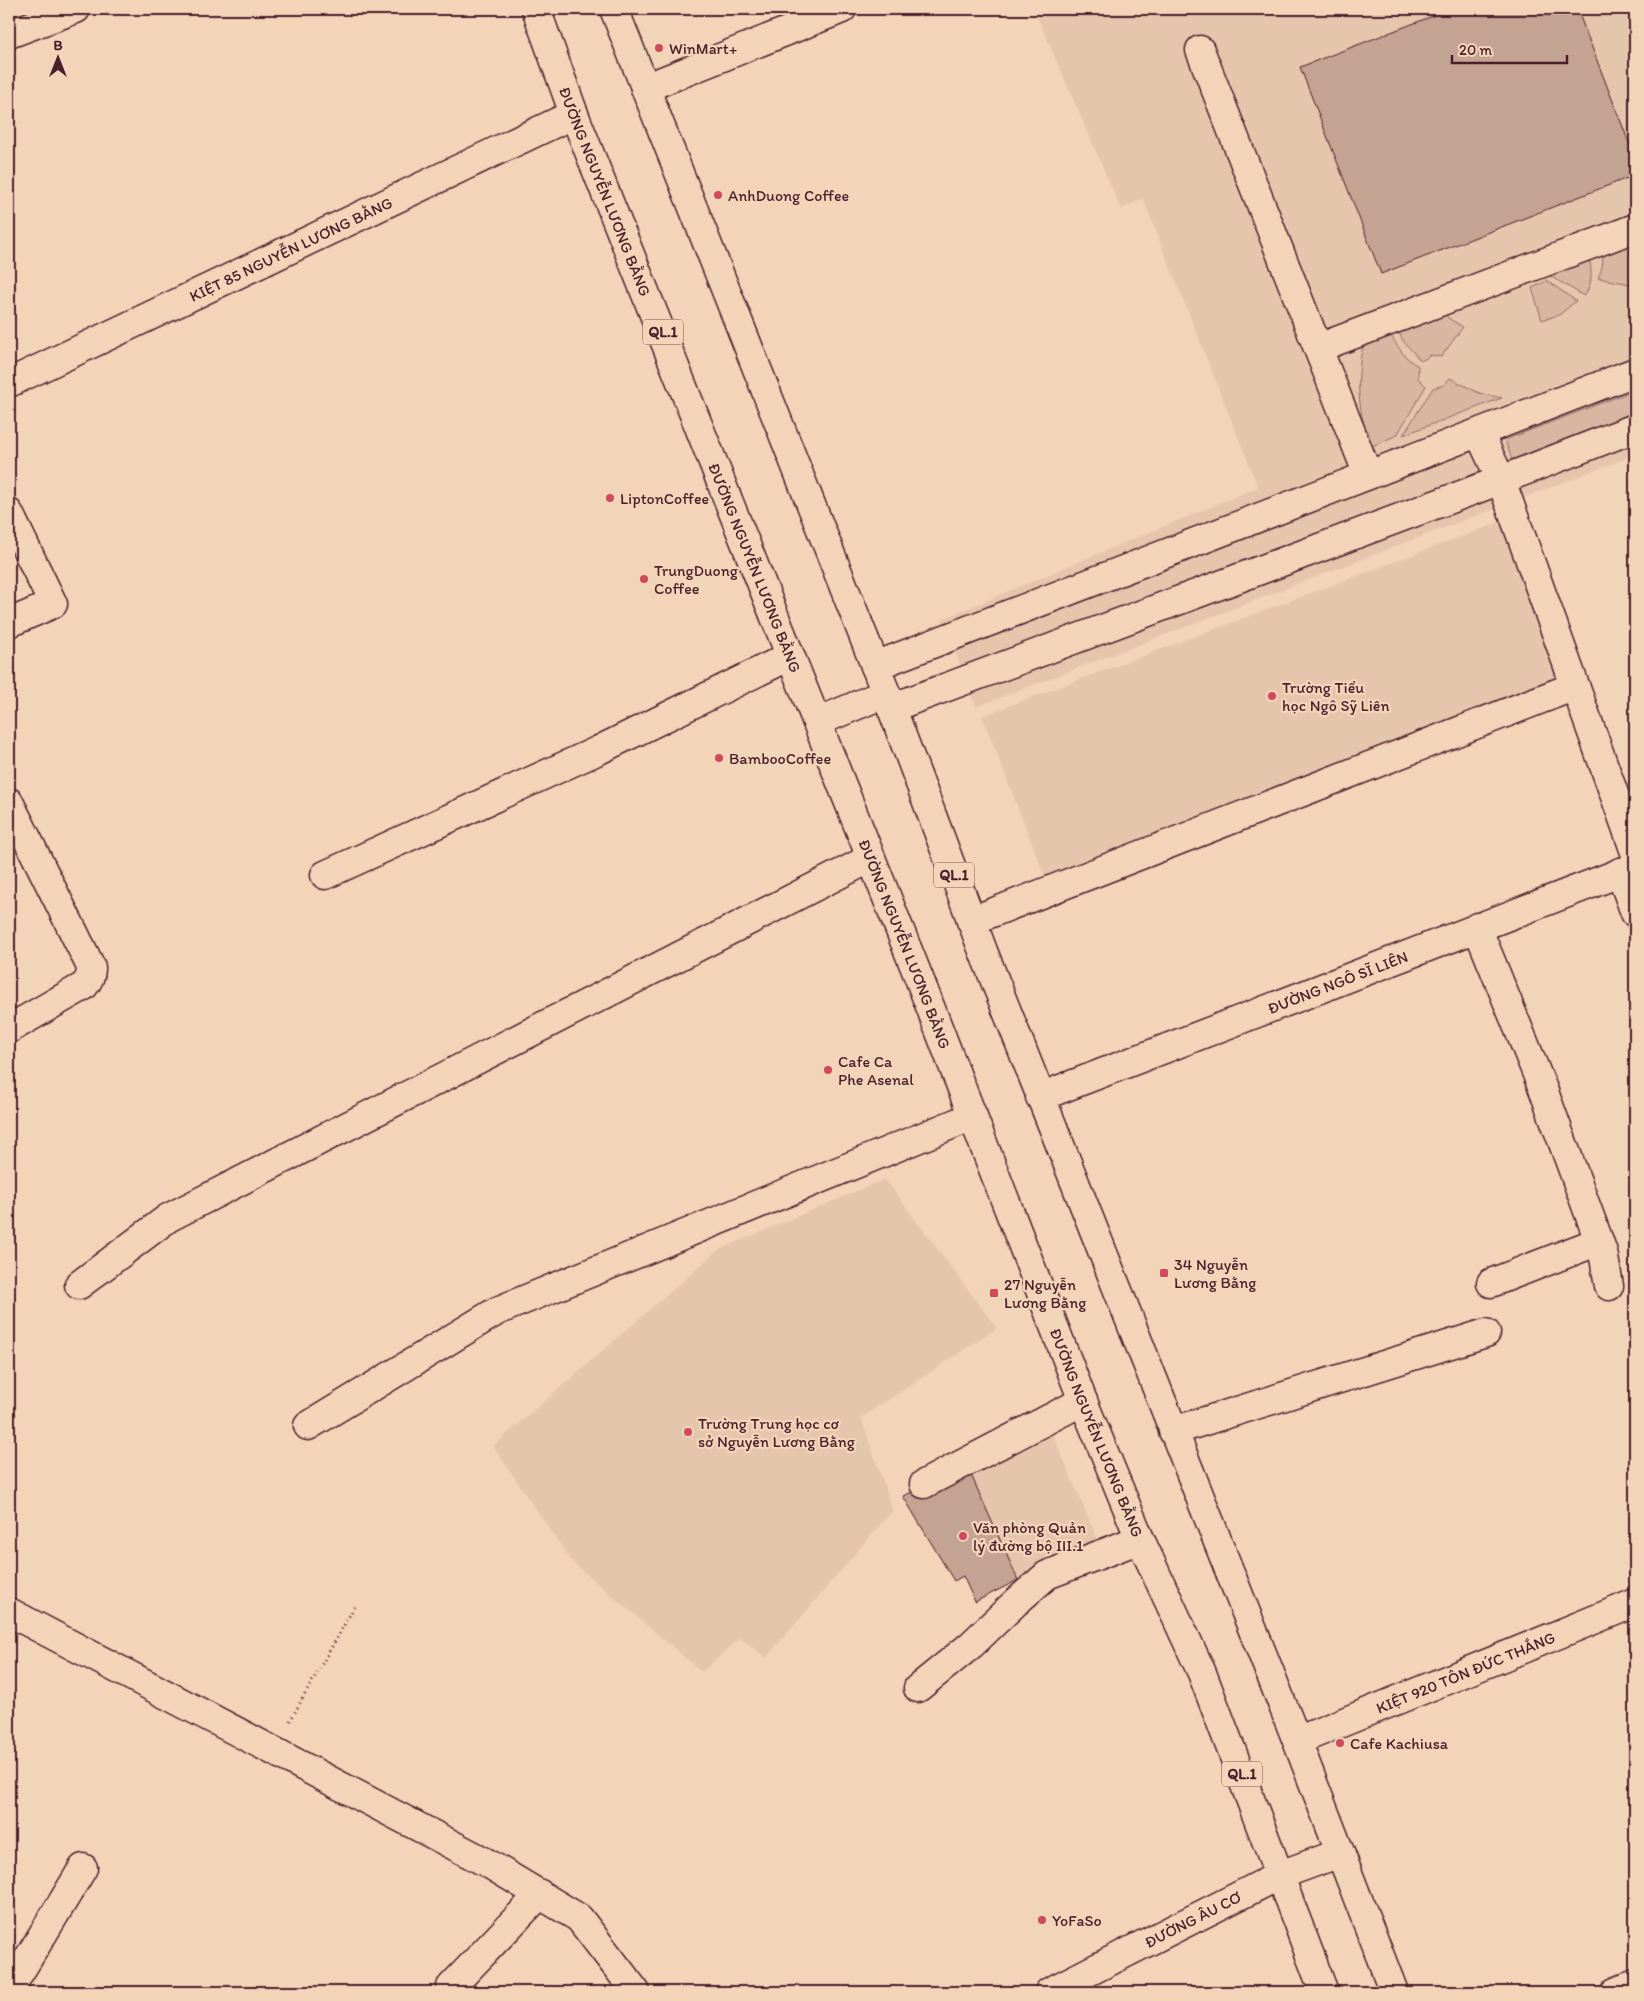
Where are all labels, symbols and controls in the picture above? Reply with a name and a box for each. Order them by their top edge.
north arrow [32,32,82,82]
scale bar [1452,32,1566,64]
text: B [53,37,63,54]
place label: WinMart+ [669,39,737,58]
text: 20 m [1459,41,1493,59]
marker: WinMart+ [653,42,665,54]
street label: ĐƯỜNG NGUYỄN LƯƠNG BẰNG [555,84,655,299]
place label: AnhDuong Coffee [728,186,849,205]
marker: AnhDuong Coffee [712,189,724,201]
street label: KIỆT 85 NGUYỄN LƯƠNG BẰNG [186,192,395,305]
road number: QL.1 [643,320,683,344]
street label: ĐƯỜNG NGUYỄN LƯƠNG BẰNG [705,460,805,675]
place label: LiptonCoffee [620,489,709,508]
marker: LiptonCoffee [604,492,616,504]
place label: TrungDuong Coffee [654,561,739,598]
marker: TrungDuong Coffee [638,573,650,585]
place label: Trường Tiểu học Ngô Sỹ Liên [1282,678,1389,715]
marker: Trường Tiểu học Ngô Sỹ Liên [1266,690,1278,702]
place label: BambooCoffee [729,749,831,768]
marker: BambooCoffee [713,752,725,764]
street label: ĐƯỜNG NGUYỄN LƯƠNG BẰNG [855,836,955,1051]
road number: QL.1 [934,862,974,888]
street label: ĐƯỜNG NGÔ SĨ LIÊN [1265,946,1410,1018]
place label: Cafe Ca Phe Asenal [838,1052,914,1089]
marker: Cafe Ca Phe Asenal [822,1064,834,1076]
place label: 34 Nguyễn Lương Bằng [1174,1255,1257,1292]
marker: 34 Nguyễn Lương Bằng [1158,1267,1170,1279]
place label: 27 Nguyễn Lương Bằng [1004,1275,1087,1312]
marker: 27 Nguyễn Lương Bằng [988,1287,1000,1299]
street label: ĐƯỜNG NGUYỄN LƯƠNG BẰNG [1046,1325,1148,1540]
place label: Trường Trung học cơ sở Nguyễn Lương Bằng [698,1414,856,1451]
marker: Trường Trung học cơ sở Nguyễn Lương Bằng [682,1426,694,1438]
place label: Văn phòng Quản lý đường bộ III.1 [973,1518,1086,1555]
marker: Văn phòng Quản lý đường bộ III.1 [957,1530,969,1542]
street label: KIỆT 920 TÔN ĐỨC THẮNG [1373,1627,1558,1717]
place label: Cafe Kachiusa [1350,1734,1449,1753]
marker: Cafe Kachiusa [1334,1737,1346,1749]
road number: QL.1 [1222,1762,1262,1786]
street label: ĐƯỜNG ÂU CƠ [1141,1887,1244,1952]
place label: YoFaSo [1052,1911,1102,1930]
marker: YoFaSo [1036,1914,1048,1926]

